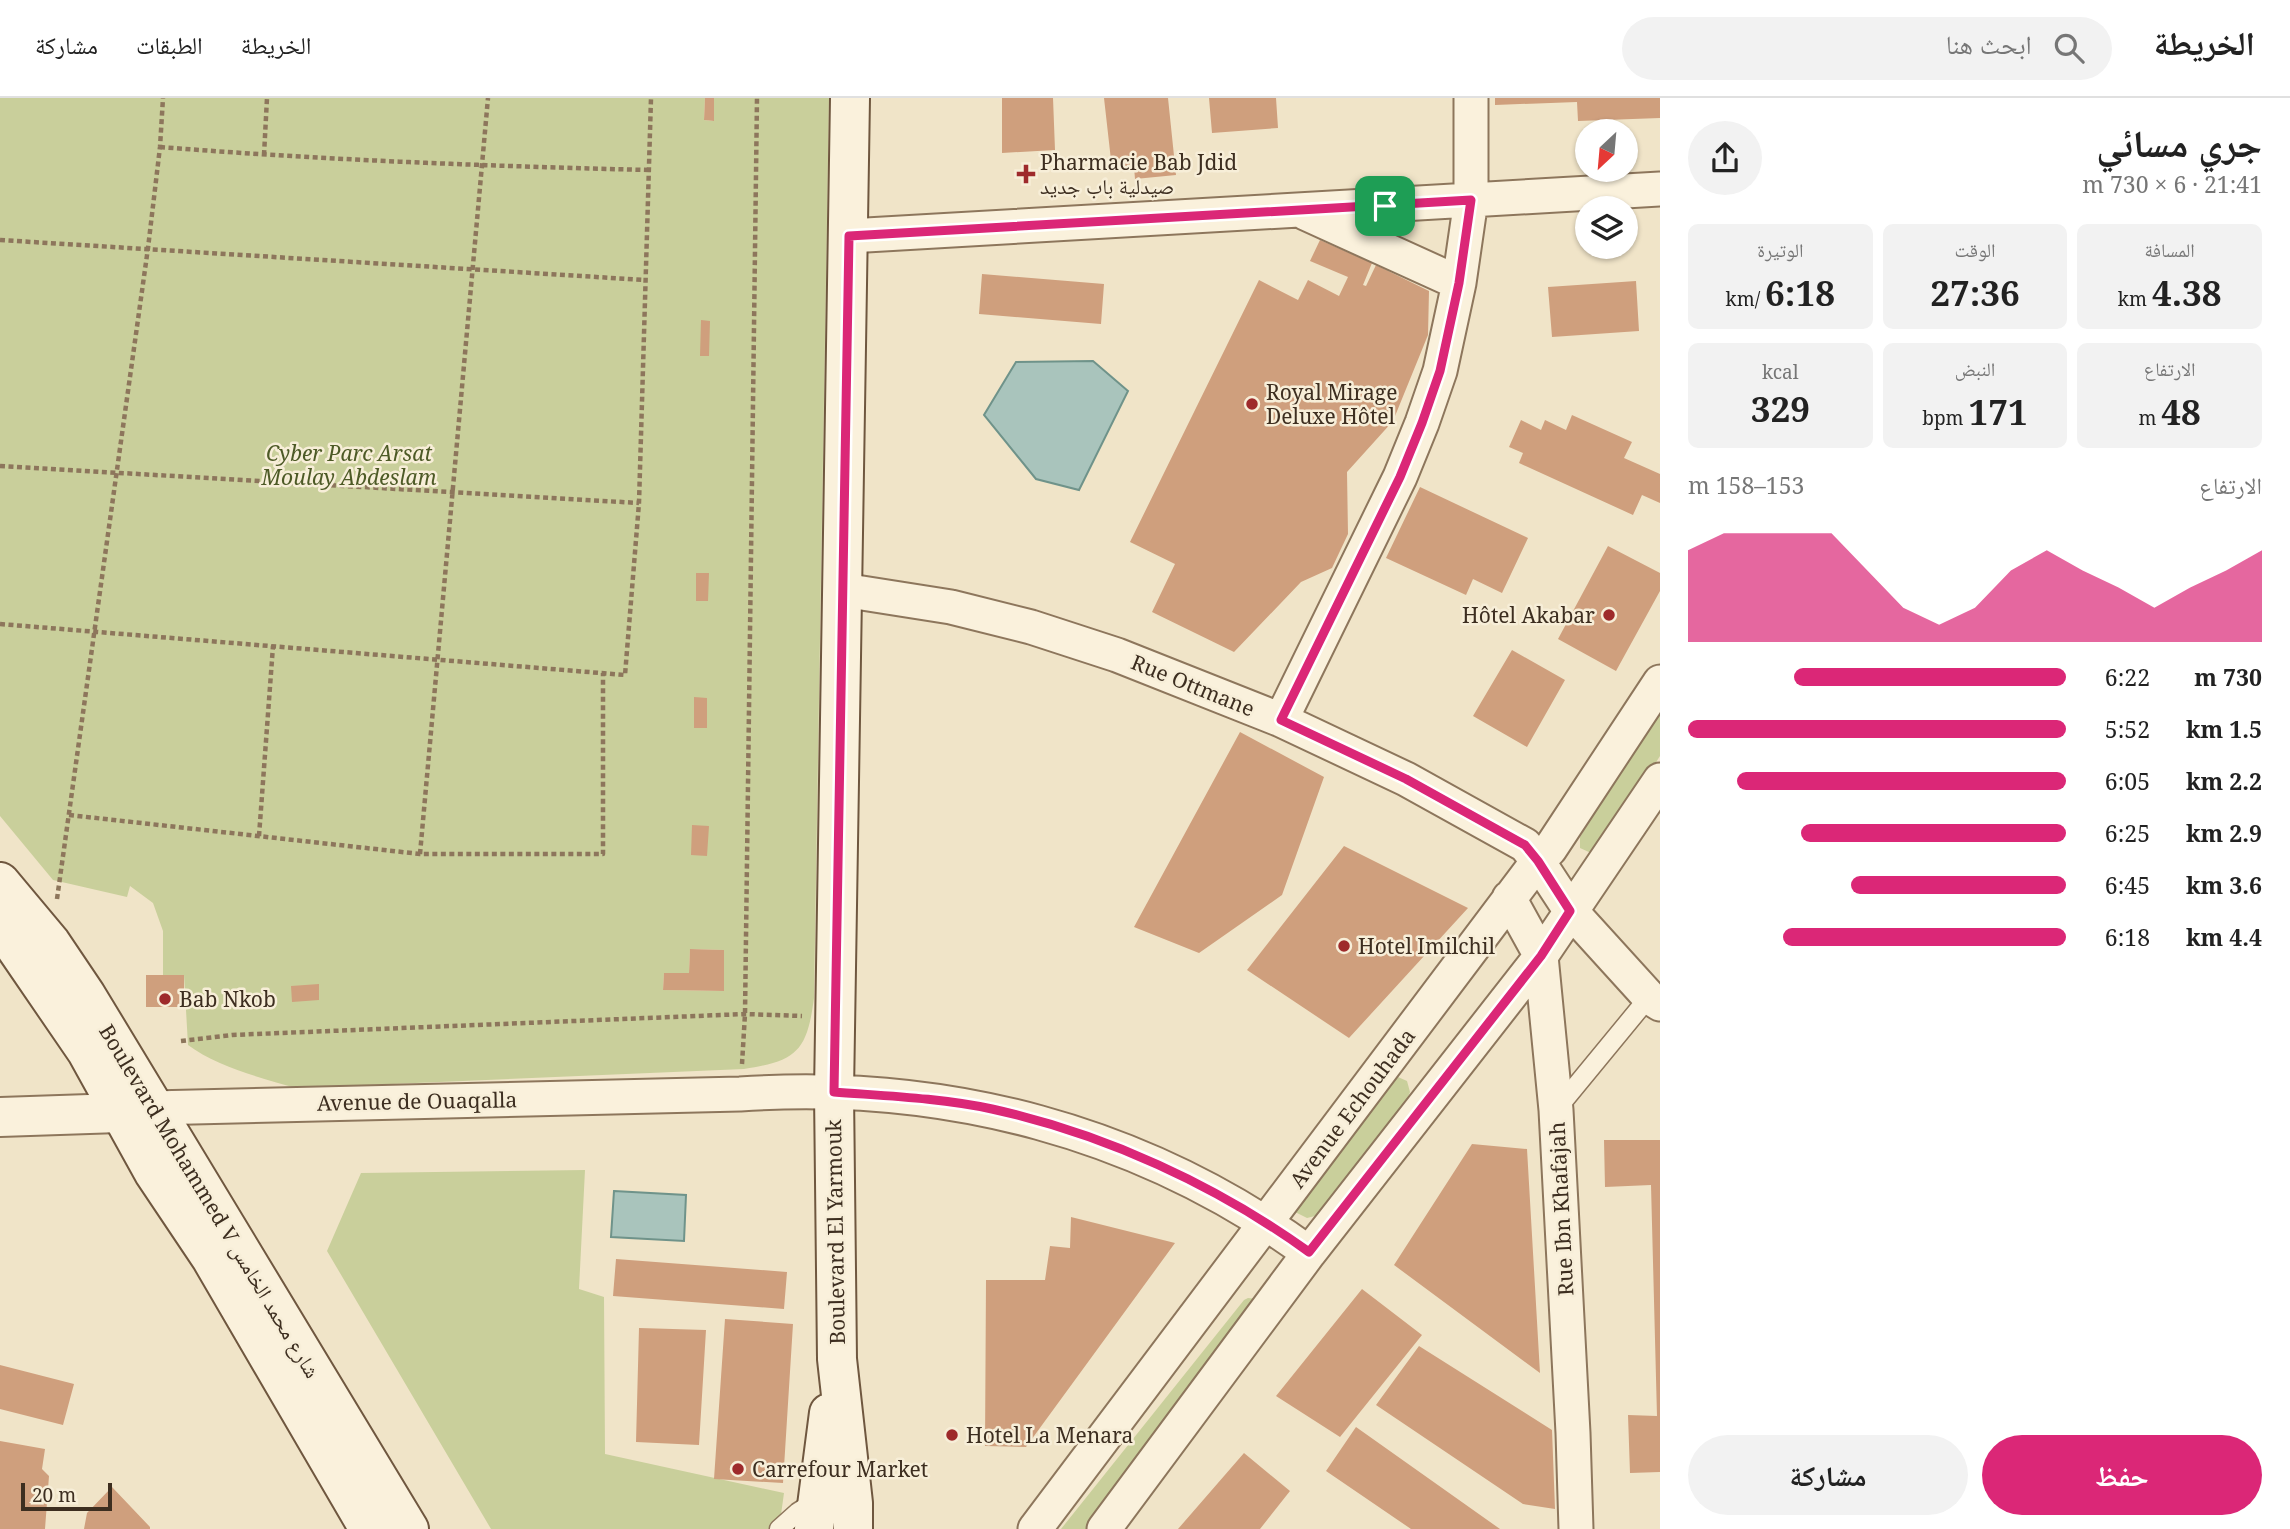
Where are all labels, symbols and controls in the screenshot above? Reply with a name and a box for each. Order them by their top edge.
search box [1622,17,2112,80]
text: الخريطة [2154,20,2255,65]
text: ابحث هنا [1946,26,2032,62]
text: مشاركة [35,28,98,61]
text: الطبقات [136,28,203,61]
text: الخريطة [241,28,311,61]
icon: search [2050,29,2088,67]
text: جري مسائي [2096,116,2262,168]
north arrow [1575,119,1638,182]
map controls [1575,119,1638,259]
button: share [1688,121,1762,195]
place label: Pharmacie Bab Jdid صيدلية باب جديد [1040,148,1237,200]
marker: Pharmacie Bab Jdid صيدلية باب جديد [1018,166,1034,182]
text: 21:41 · 6 × 730 m [2082,168,2262,200]
pin [1355,176,1415,236]
icon: arrive [1366,187,1404,225]
button: layers [1575,196,1638,259]
text: الوتيرة [1757,237,1803,263]
text: الوقت [1955,237,1995,263]
text: المسافة [2144,237,2195,263]
text: 6:18 [1765,269,1835,316]
text: 27:36 [1930,269,2020,316]
text: 4.38 [2152,269,2222,316]
text: /km [1726,286,1765,312]
text: km [2118,286,2152,312]
text: النبض [1955,356,1995,382]
text: الارتفاع [2144,356,2196,382]
text: kcal [1762,359,1799,385]
place label: Royal Mirage Deluxe Hôtel [1266,378,1397,430]
text: 329 [1751,385,1810,432]
text: 171 [1968,388,2028,435]
text: 48 [2161,388,2201,435]
marker: Royal Mirage Deluxe Hôtel [1244,396,1260,412]
text: bpm [1922,405,1968,431]
text: m [2138,405,2161,431]
park label: Cyber Parc Arsat Moulay Abdeslam [260,439,437,491]
text: 153–158 m [1688,469,1804,501]
text: الارتفاع [2199,469,2262,501]
place label: Hôtel Akabar [1462,601,1595,629]
marker: Hôtel Akabar [1601,607,1617,623]
street label: Rue Ottmane [1127,648,1259,722]
text: 6:22 [2105,661,2150,693]
text: 730 m [2194,661,2262,693]
text: 5:52 [2105,713,2150,745]
text: 1.5 km [2186,713,2262,745]
text: 6:05 [2105,765,2150,797]
text: 2.2 km [2186,765,2262,797]
text: 6:25 [2105,817,2150,849]
text: 2.9 km [2186,817,2262,849]
text: 6:45 [2105,869,2150,901]
text: 3.6 km [2186,869,2262,901]
text: 6:18 [2105,921,2150,953]
text: 4.4 km [2186,921,2262,953]
place label: Hotel Imilchil [1358,932,1496,960]
marker: Hotel Imilchil [1336,938,1352,954]
place label: Bab Nkob [179,985,276,1013]
marker: Bab Nkob [157,991,173,1007]
street label: Boulevard Mohammed V شارع محمد الخامس [93,1019,327,1383]
street label: Avenue Echouhada [1283,1023,1421,1193]
street label: Avenue de Ouaqalla [317,1085,517,1117]
street label: Boulevard El Yarmouk [819,1118,851,1345]
street label: Rue Ibn Khafajah [1542,1121,1580,1297]
place label: Hotel La Menara [966,1421,1133,1449]
marker: Hotel La Menara [944,1427,960,1443]
button: مشاركة [1688,1435,1968,1515]
button: حفظ [1982,1435,2262,1515]
place label: Carrefour Market [752,1455,928,1483]
marker: Carrefour Market [730,1461,746,1477]
scale bar [21,1480,112,1512]
text: 20 m [32,1482,76,1508]

